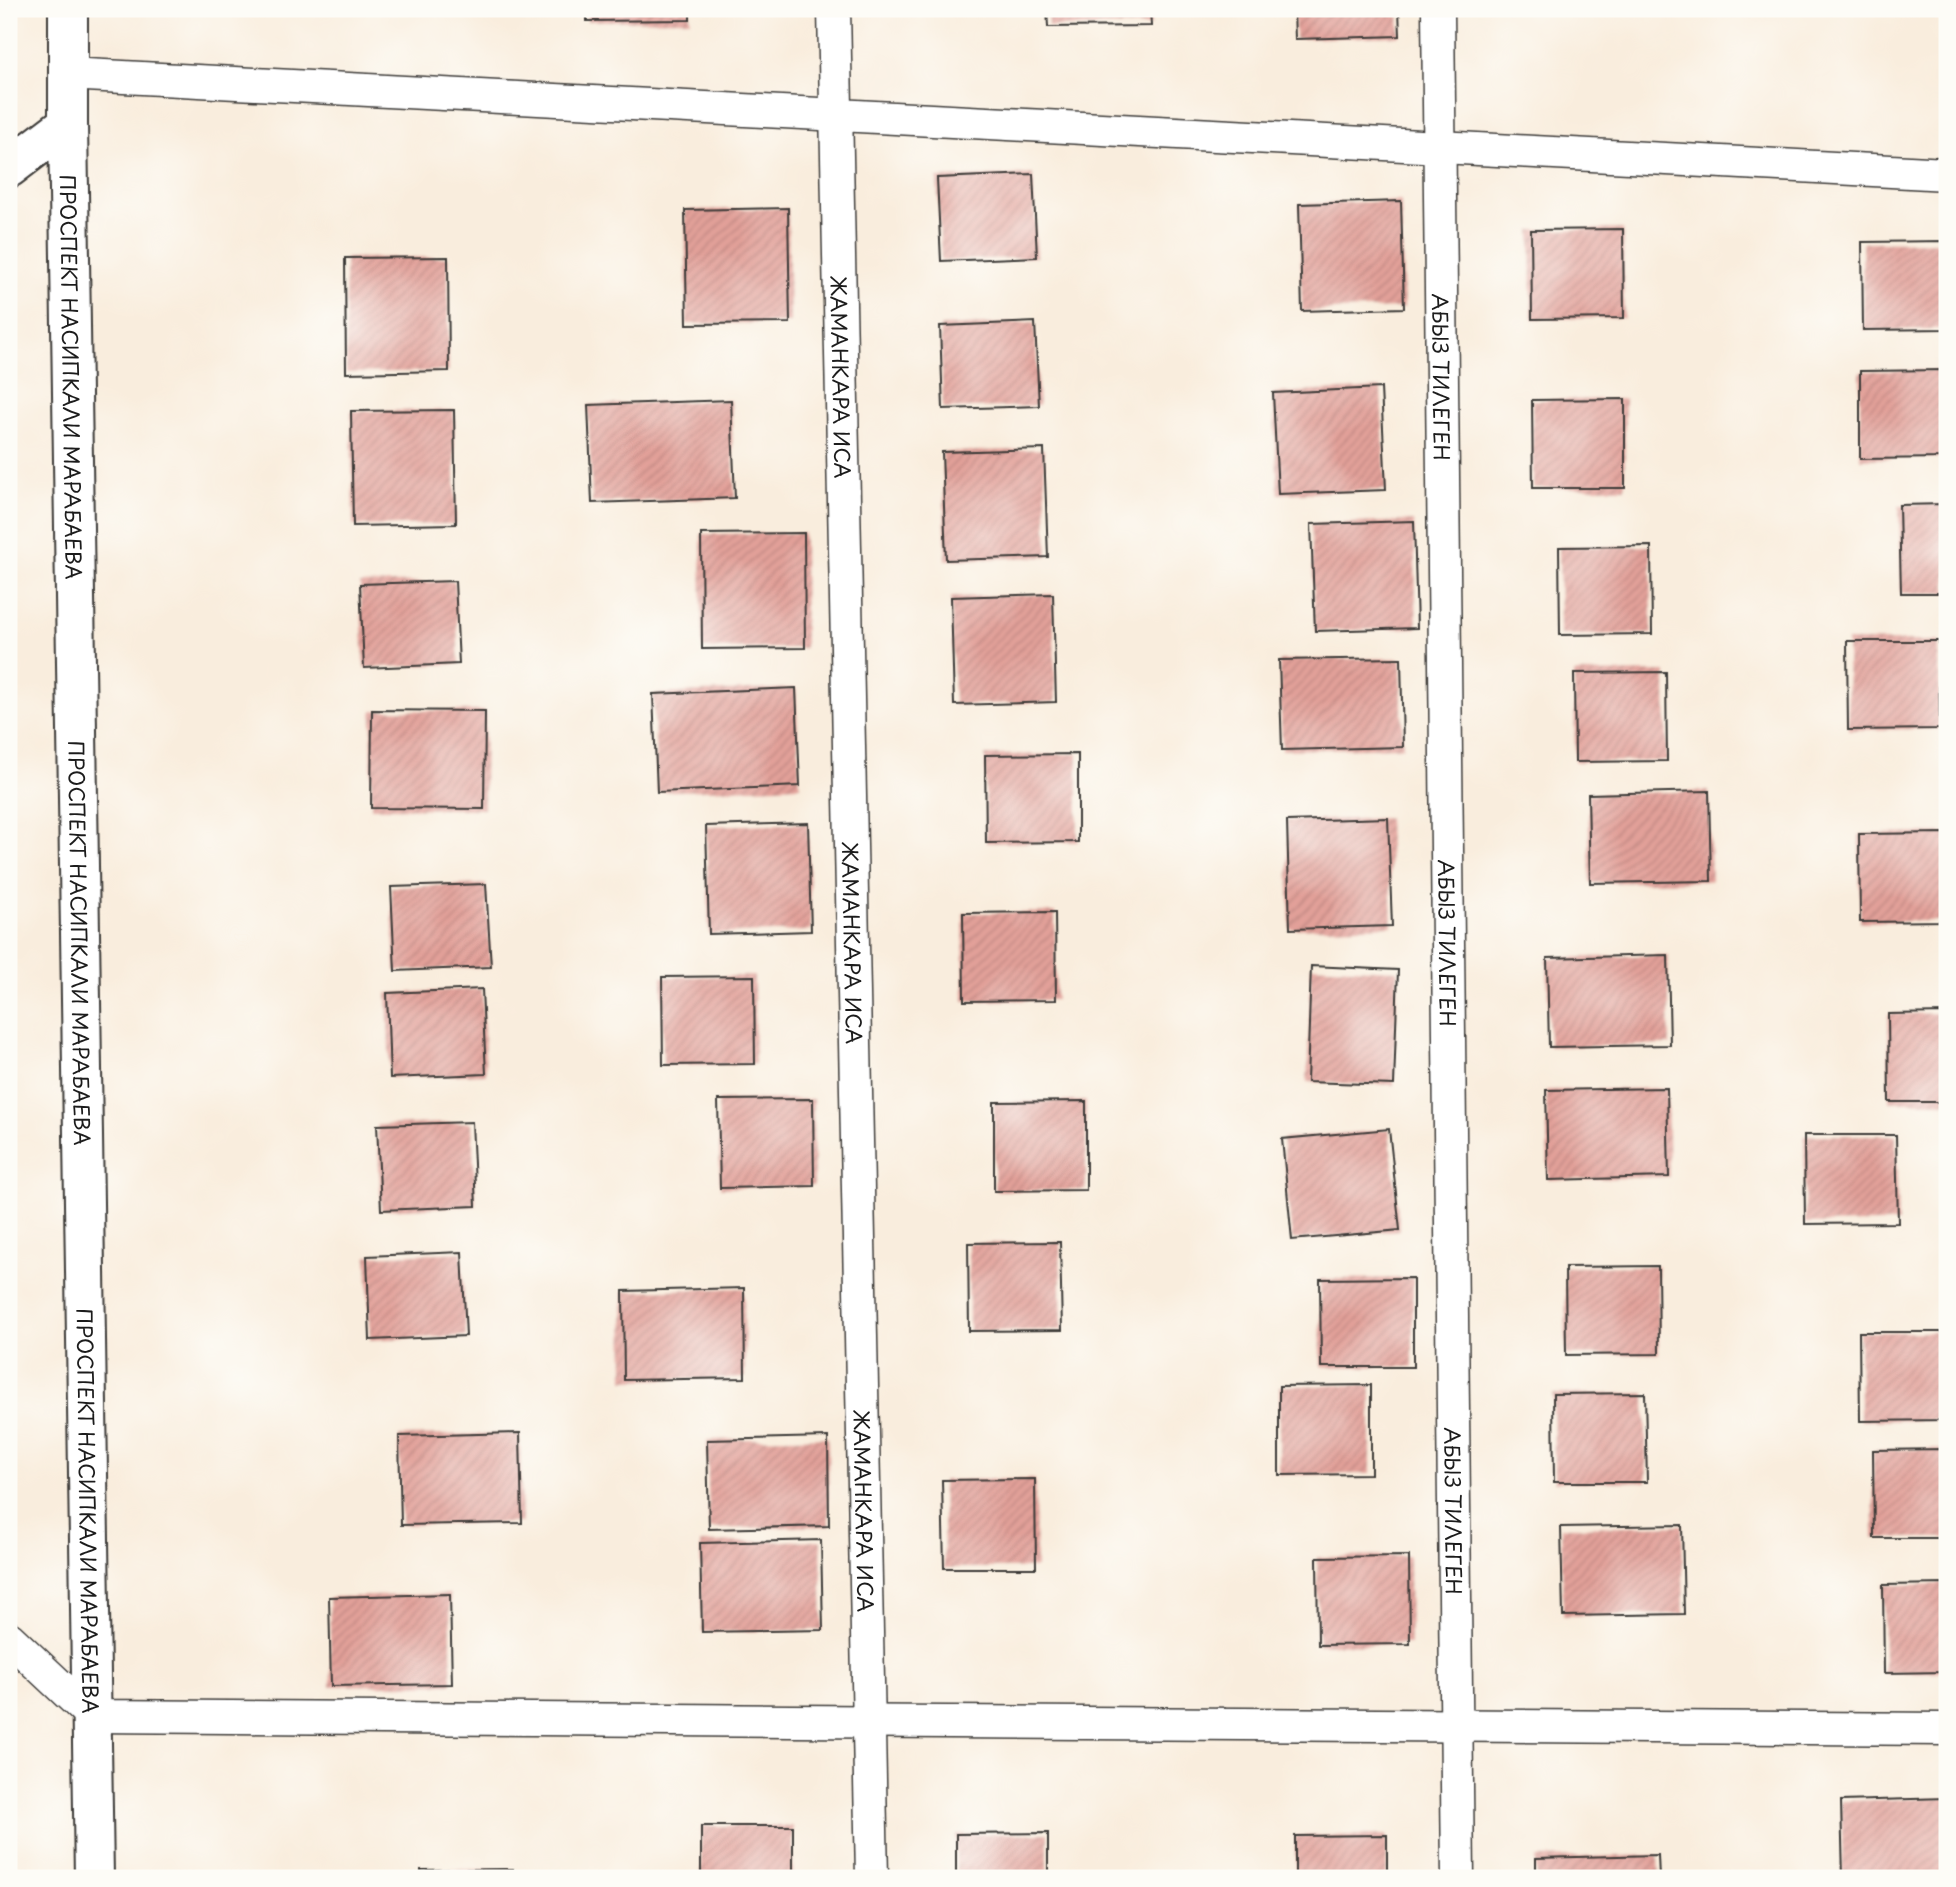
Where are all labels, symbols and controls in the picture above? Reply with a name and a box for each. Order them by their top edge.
street label: ПРОСПЕКТ НАСИПКАЛИ МАРАБАЕВА [53,174,91,580]
street label: ЖАМАНКАРА ИСА [823,275,860,479]
street label: АБЫЗ ТИЛЕГЕН [1425,293,1459,461]
street label: ПРОСПЕКТ НАСИПКАЛИ МАРАБАЕВА [61,740,99,1146]
street label: ЖАМАНКАРА ИСА [835,841,871,1045]
street label: АБЫЗ ТИЛЕГЕН [1431,859,1465,1027]
street label: ПРОСПЕКТ НАСИПКАЛИ МАРАБАЕВА [70,1308,108,1714]
street label: ЖАМАНКАРА ИСА [846,1409,883,1612]
street label: АБЫЗ ТИЛЕГЕН [1437,1427,1471,1595]

